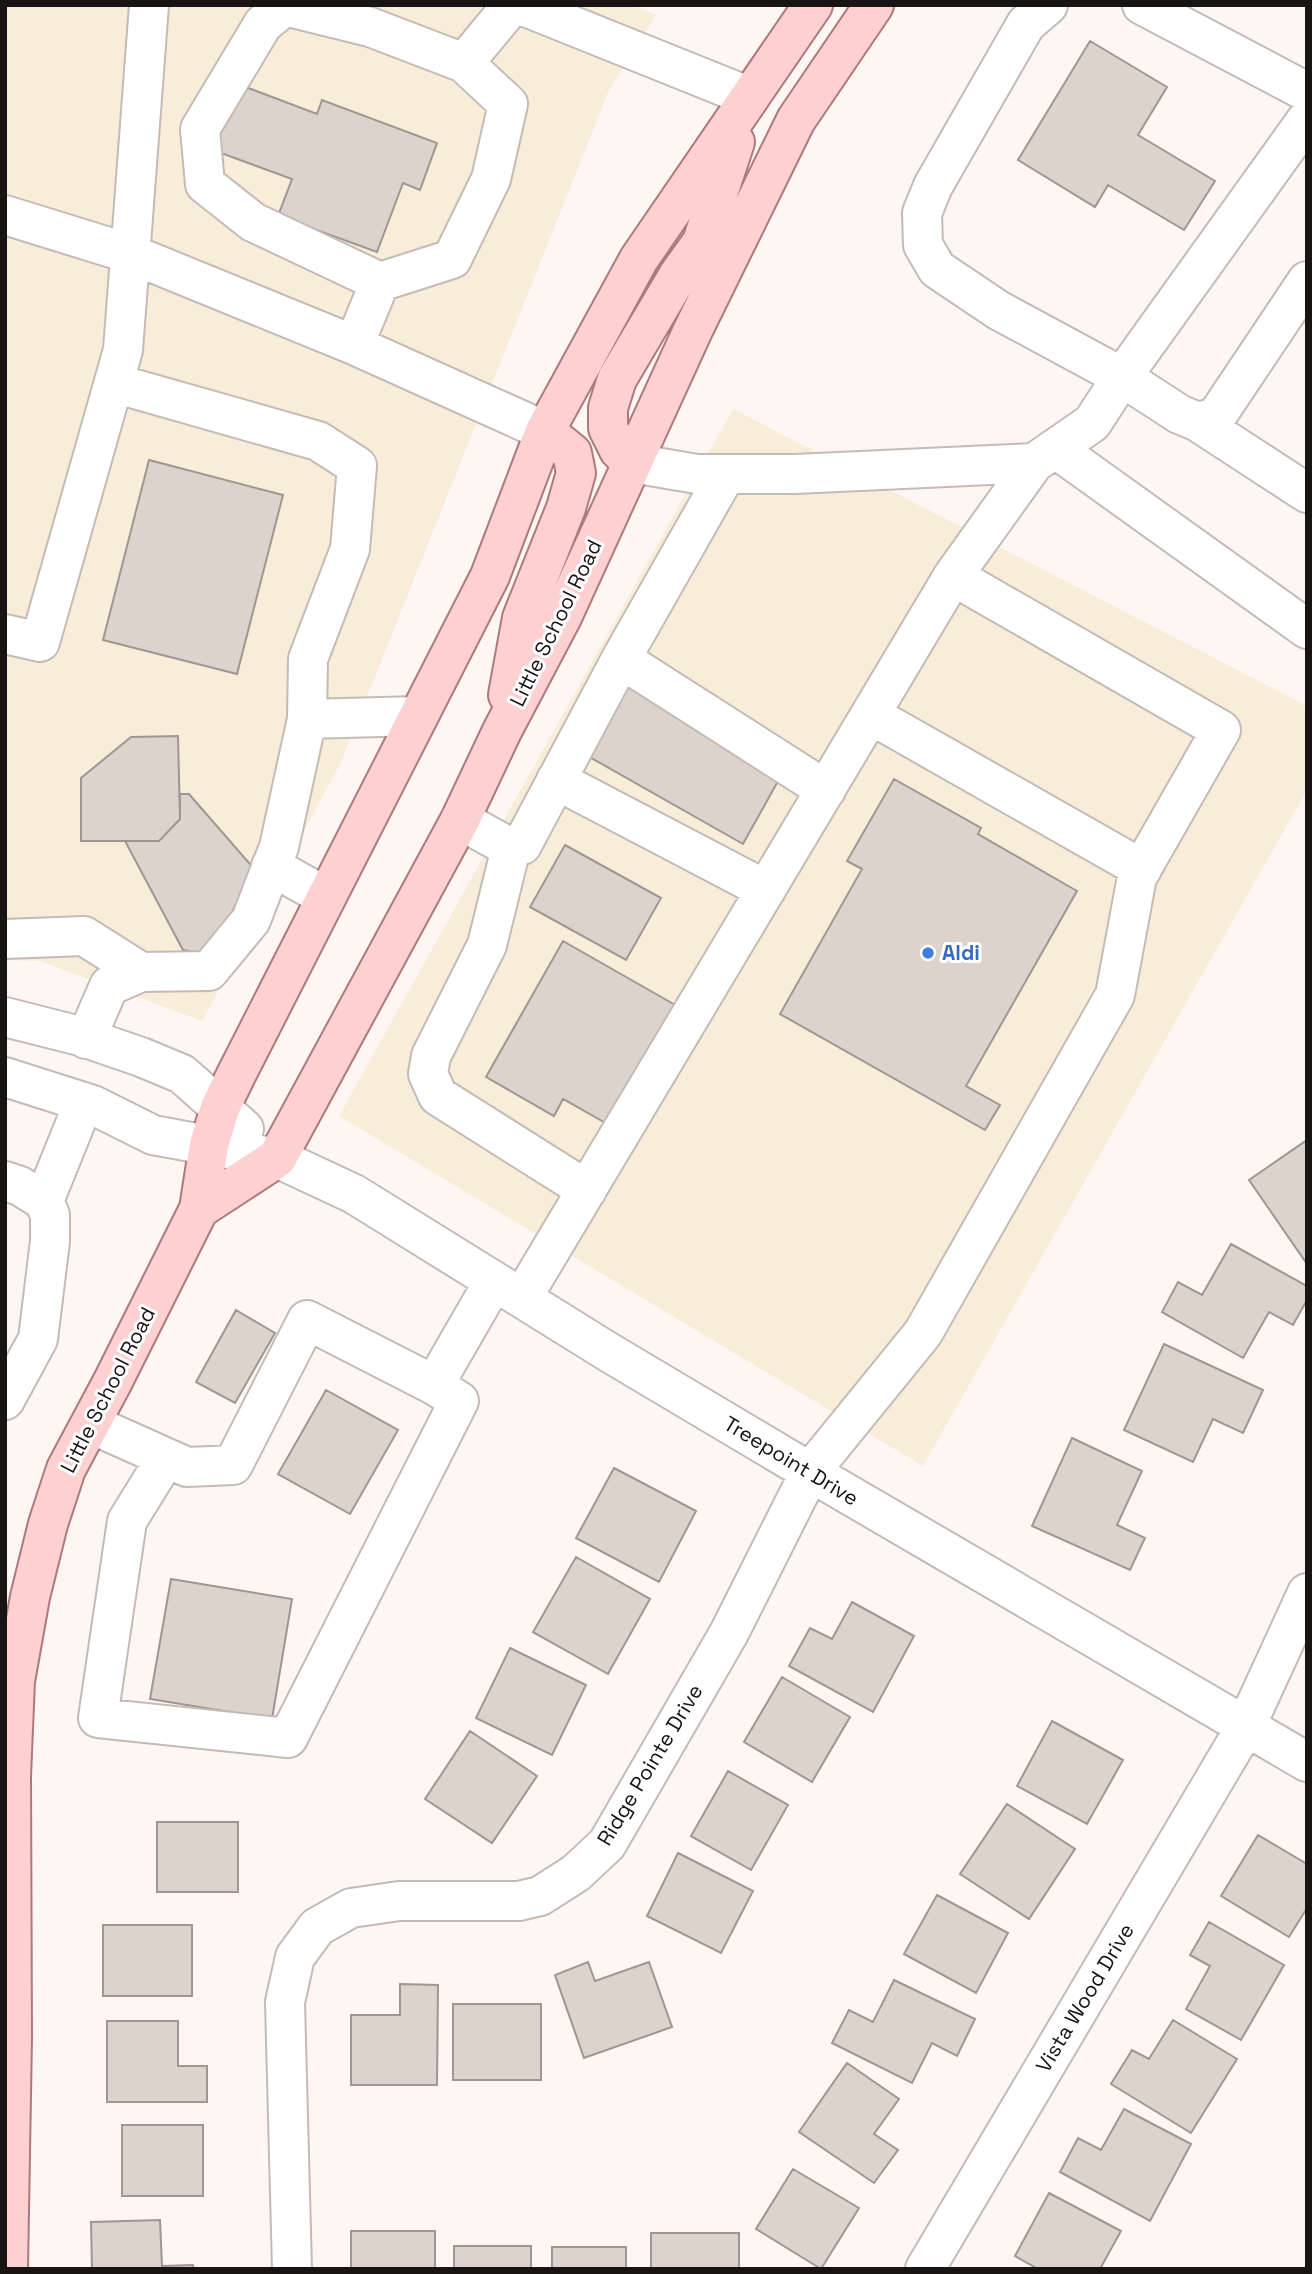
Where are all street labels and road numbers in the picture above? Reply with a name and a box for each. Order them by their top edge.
street label: Little School Road [503,535,608,711]
street label: Little School Road [54,1302,161,1477]
street label: Treepoint Drive [719,1410,864,1511]
street label: Ridge Pointe Drive [591,1679,708,1850]
street label: Vista Wood Drive [1029,1918,1140,2077]

